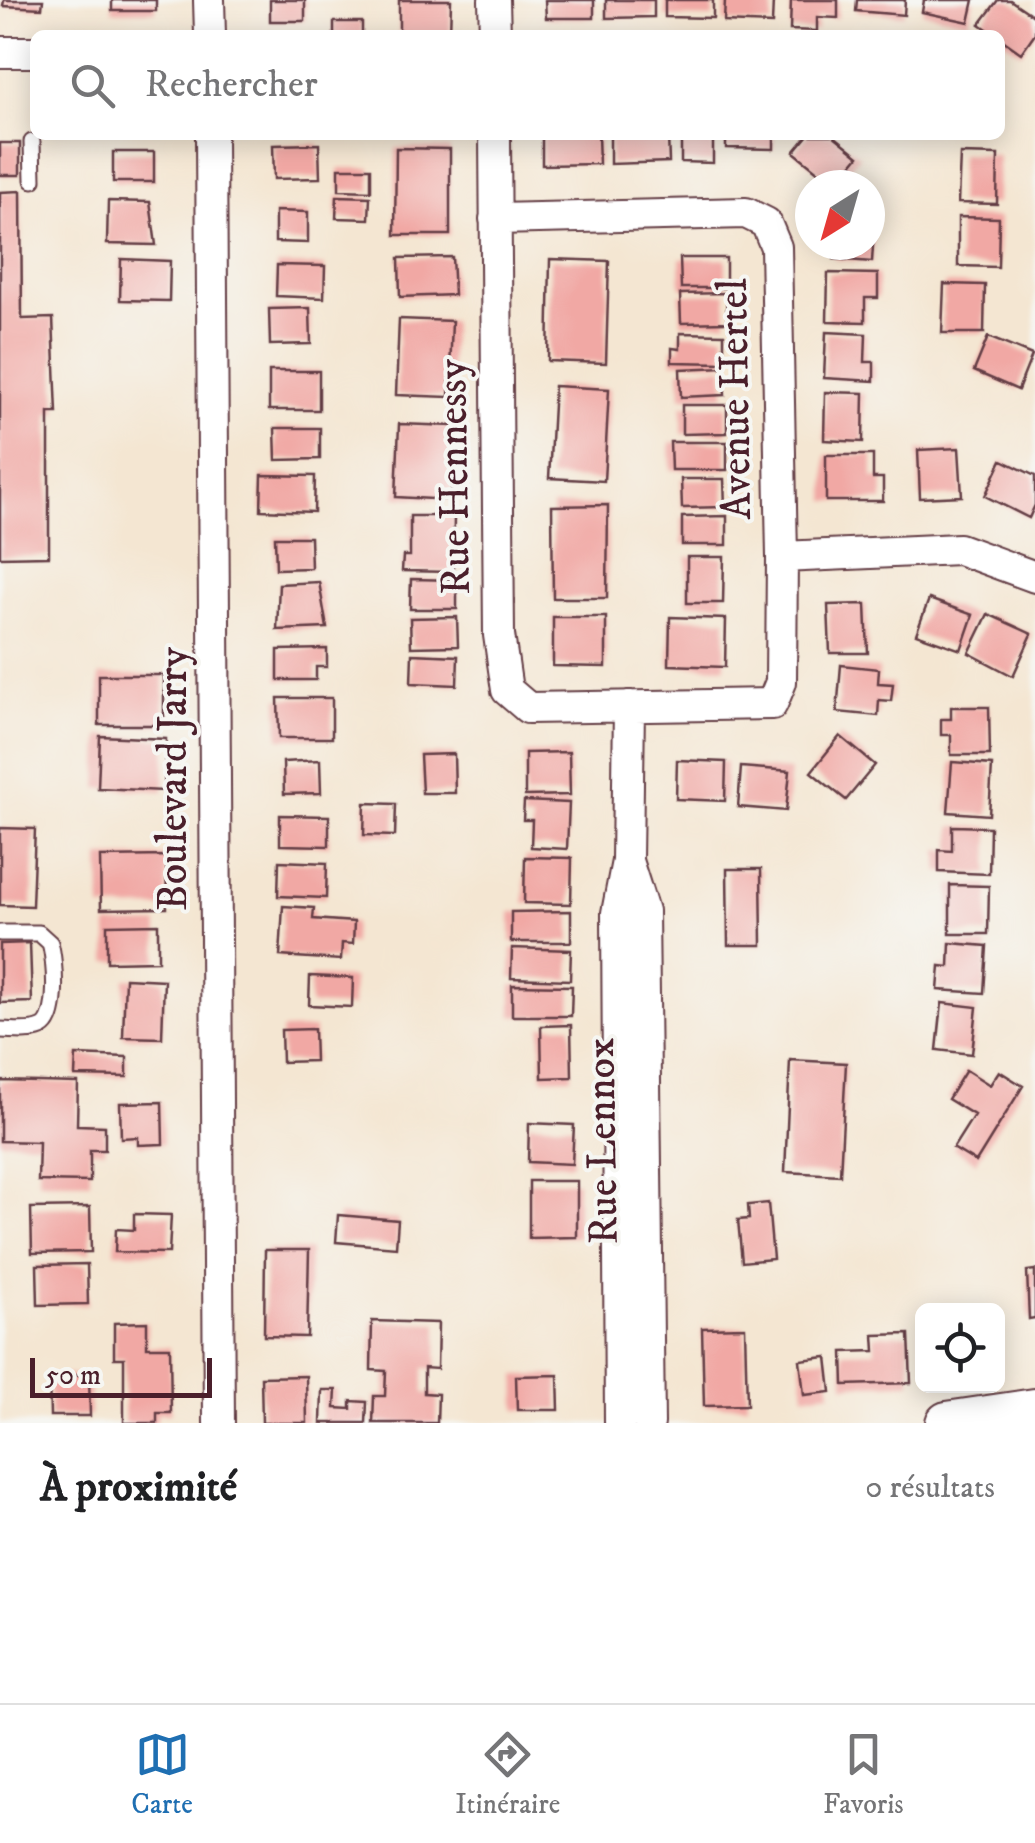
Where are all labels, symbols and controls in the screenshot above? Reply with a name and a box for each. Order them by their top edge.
search box [30,30,1005,140]
icon: search [65,58,120,113]
text: Rechercher [145,61,318,109]
north arrow [795,170,885,260]
street label: Avenue Hertel [708,278,764,520]
street label: Rue Hennessy [427,358,483,595]
street label: Boulevard Jarry [148,646,200,911]
street label: Rue Lennox [575,1037,631,1245]
map controls [915,1303,1005,1393]
button: locate [915,1303,1005,1393]
scale bar [30,1353,212,1398]
text: 50 m [45,1358,101,1393]
text: À proximité [40,1462,237,1514]
text: 0 résultats [865,1468,995,1508]
tab: Carte [131,1727,193,1822]
tab: Itinéraire [455,1727,560,1822]
tab: Favoris [823,1727,904,1822]

